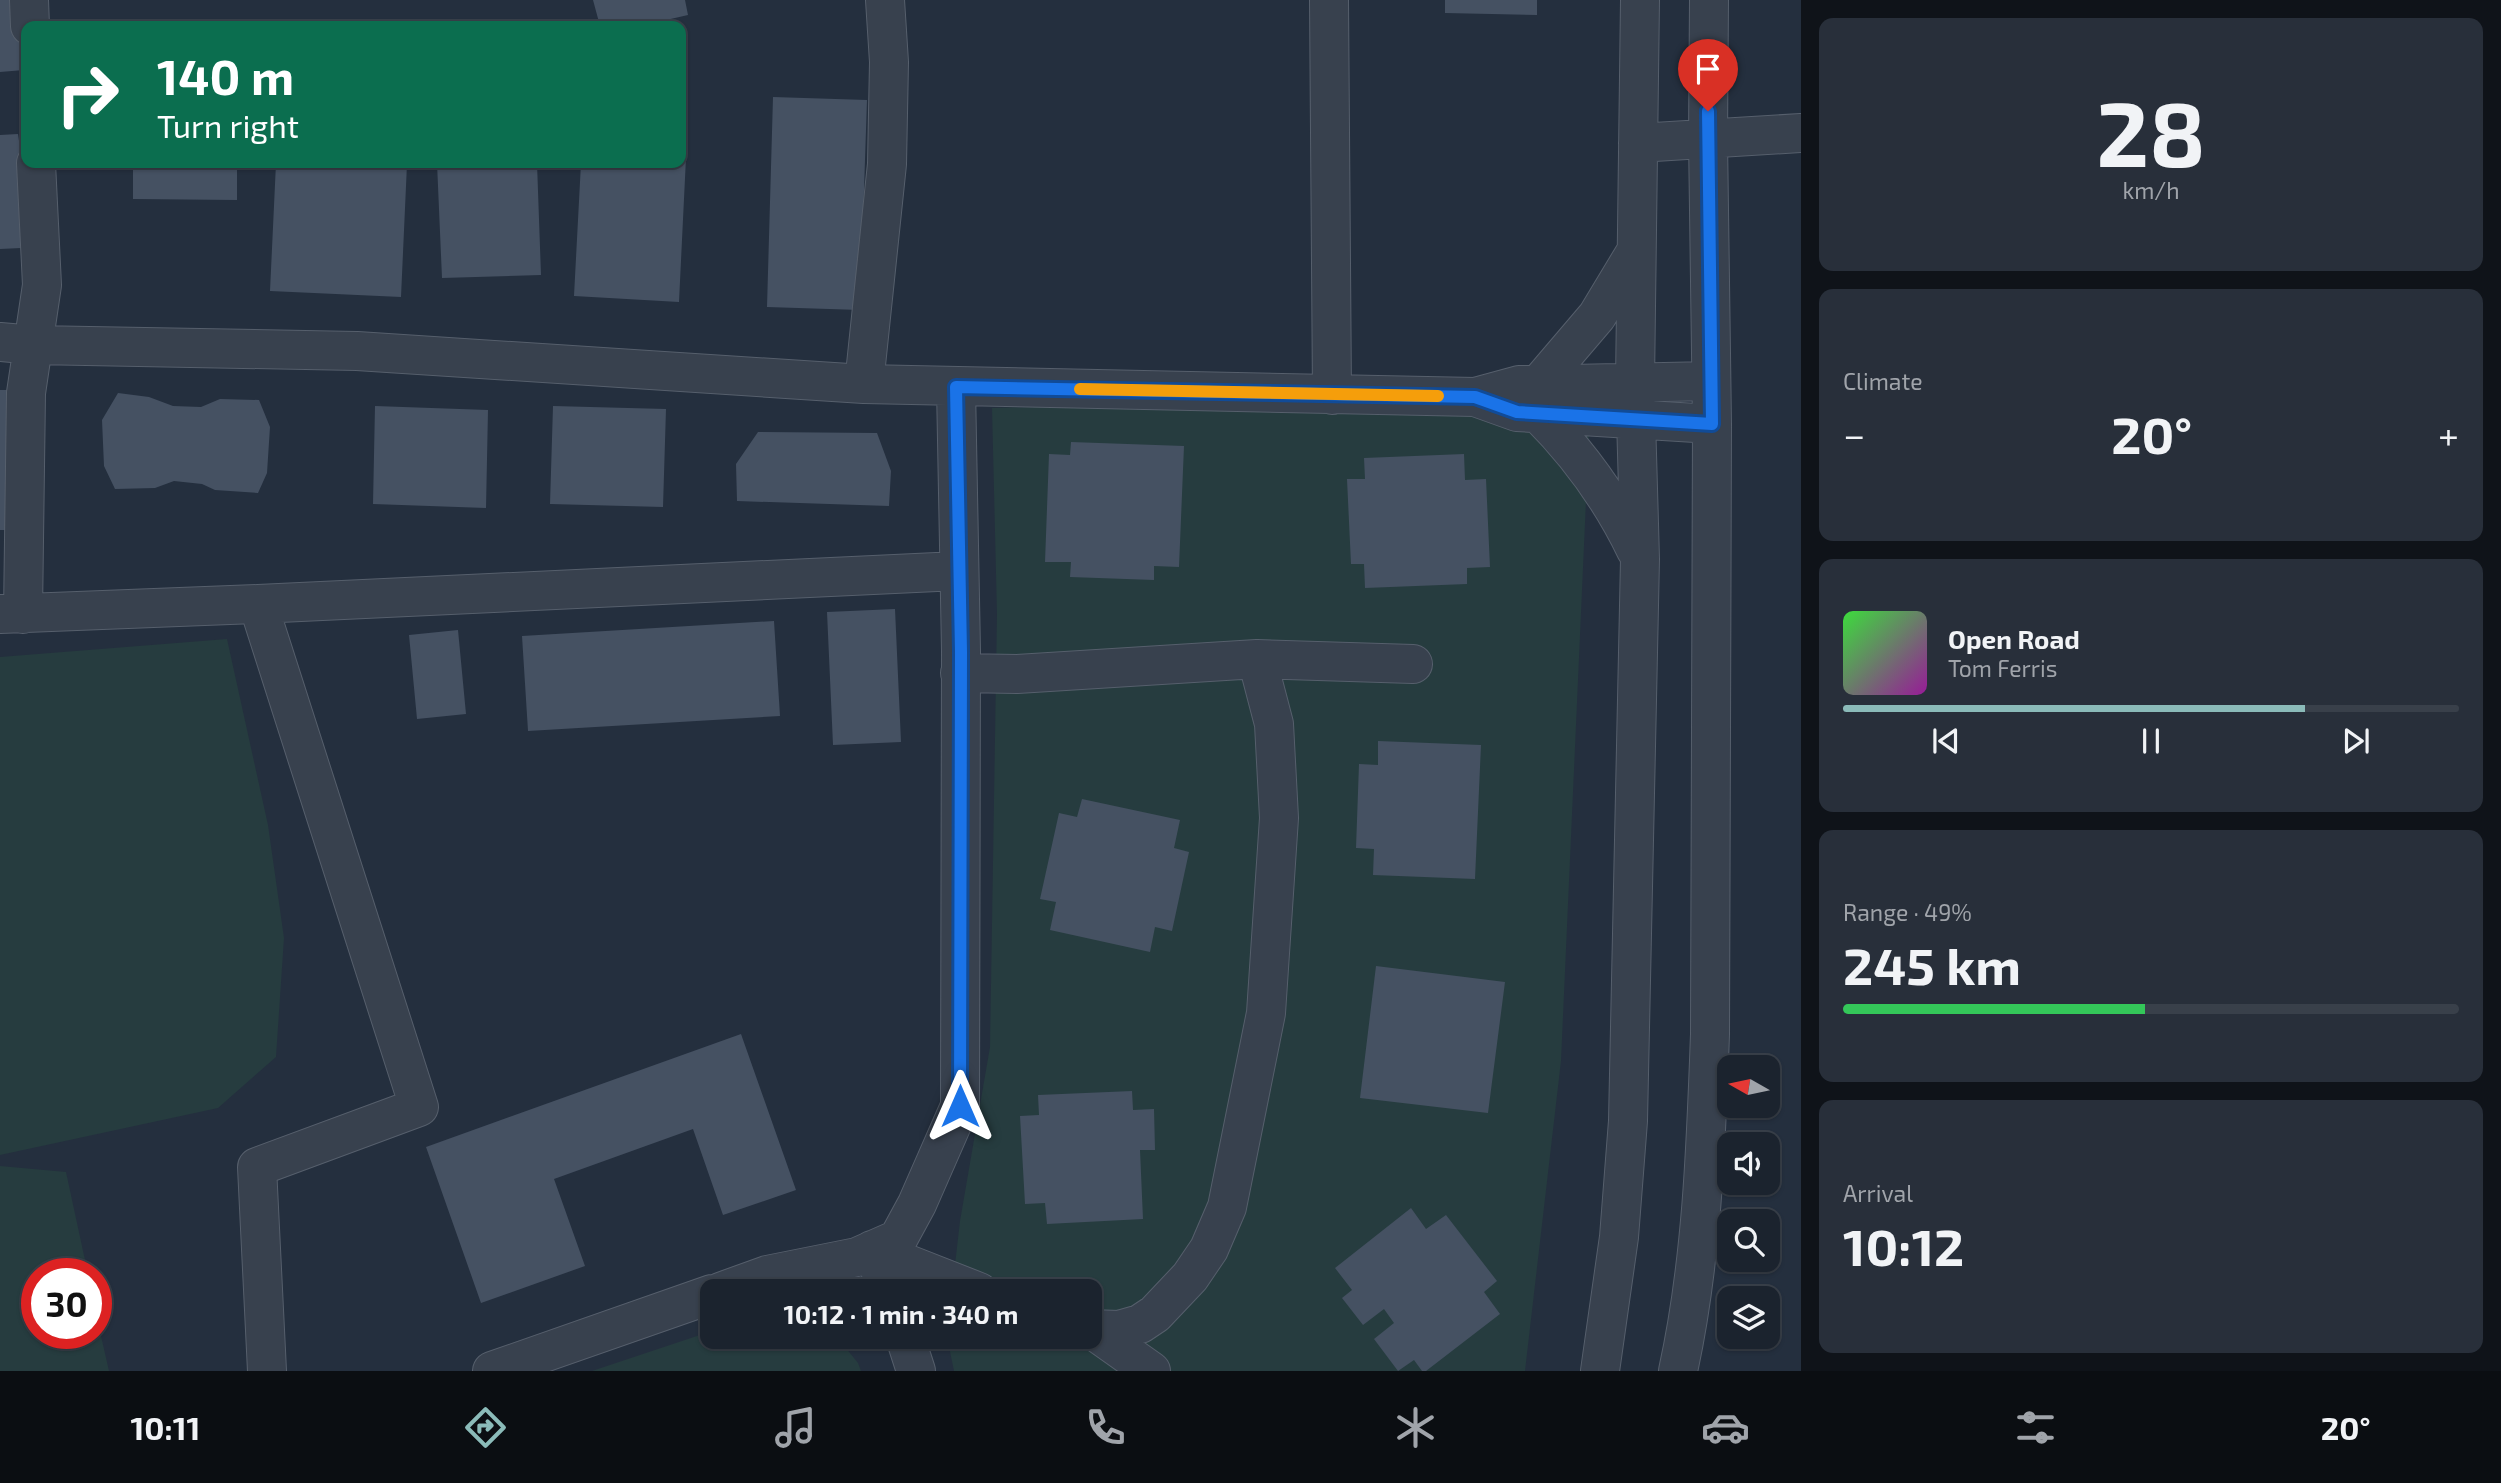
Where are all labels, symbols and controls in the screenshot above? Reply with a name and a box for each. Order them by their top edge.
pin [1678,39,1738,111]
text: 140 m [157,46,294,105]
icon: right [42,49,133,140]
icon: arrive [1689,50,1727,88]
text: 28 [2096,76,2206,185]
text: Turn right [157,106,299,144]
text: km/h [2122,176,2180,204]
text: Climate [1843,367,1923,395]
text: 20° [2111,402,2192,464]
text: − [1843,411,1865,457]
text: + [2438,411,2459,457]
text: Open Road [1948,623,2080,654]
text: Tom Ferris [1948,654,2057,682]
icon: previous [1927,722,1965,760]
icon: pause [2132,722,2170,760]
icon: next [2337,722,2375,760]
text: Range · 49% [1843,898,1972,926]
text: 245 km [1843,933,2021,995]
north arrow [1717,1055,1780,1118]
map controls [1717,1055,1780,1349]
position arrow [923,1069,997,1143]
button: sound [1717,1132,1780,1195]
text: Arrival [1843,1179,1913,1207]
button: search [1717,1209,1780,1272]
text: 10:12 [1843,1214,1964,1276]
speed limit sign: 30 [21,1258,112,1349]
button: layers [1717,1286,1780,1349]
text: 10:12 · 1 min · 340 m [784,1298,1018,1329]
icon: directions [461,1403,510,1452]
icon: music [771,1403,820,1452]
icon: phone [1081,1403,1130,1452]
icon: climate [1391,1403,1440,1452]
icon: car [1701,1403,1750,1452]
icon: filters [2011,1403,2060,1452]
text: 10:11 [130,1408,200,1446]
text: 20° [2321,1408,2370,1446]

